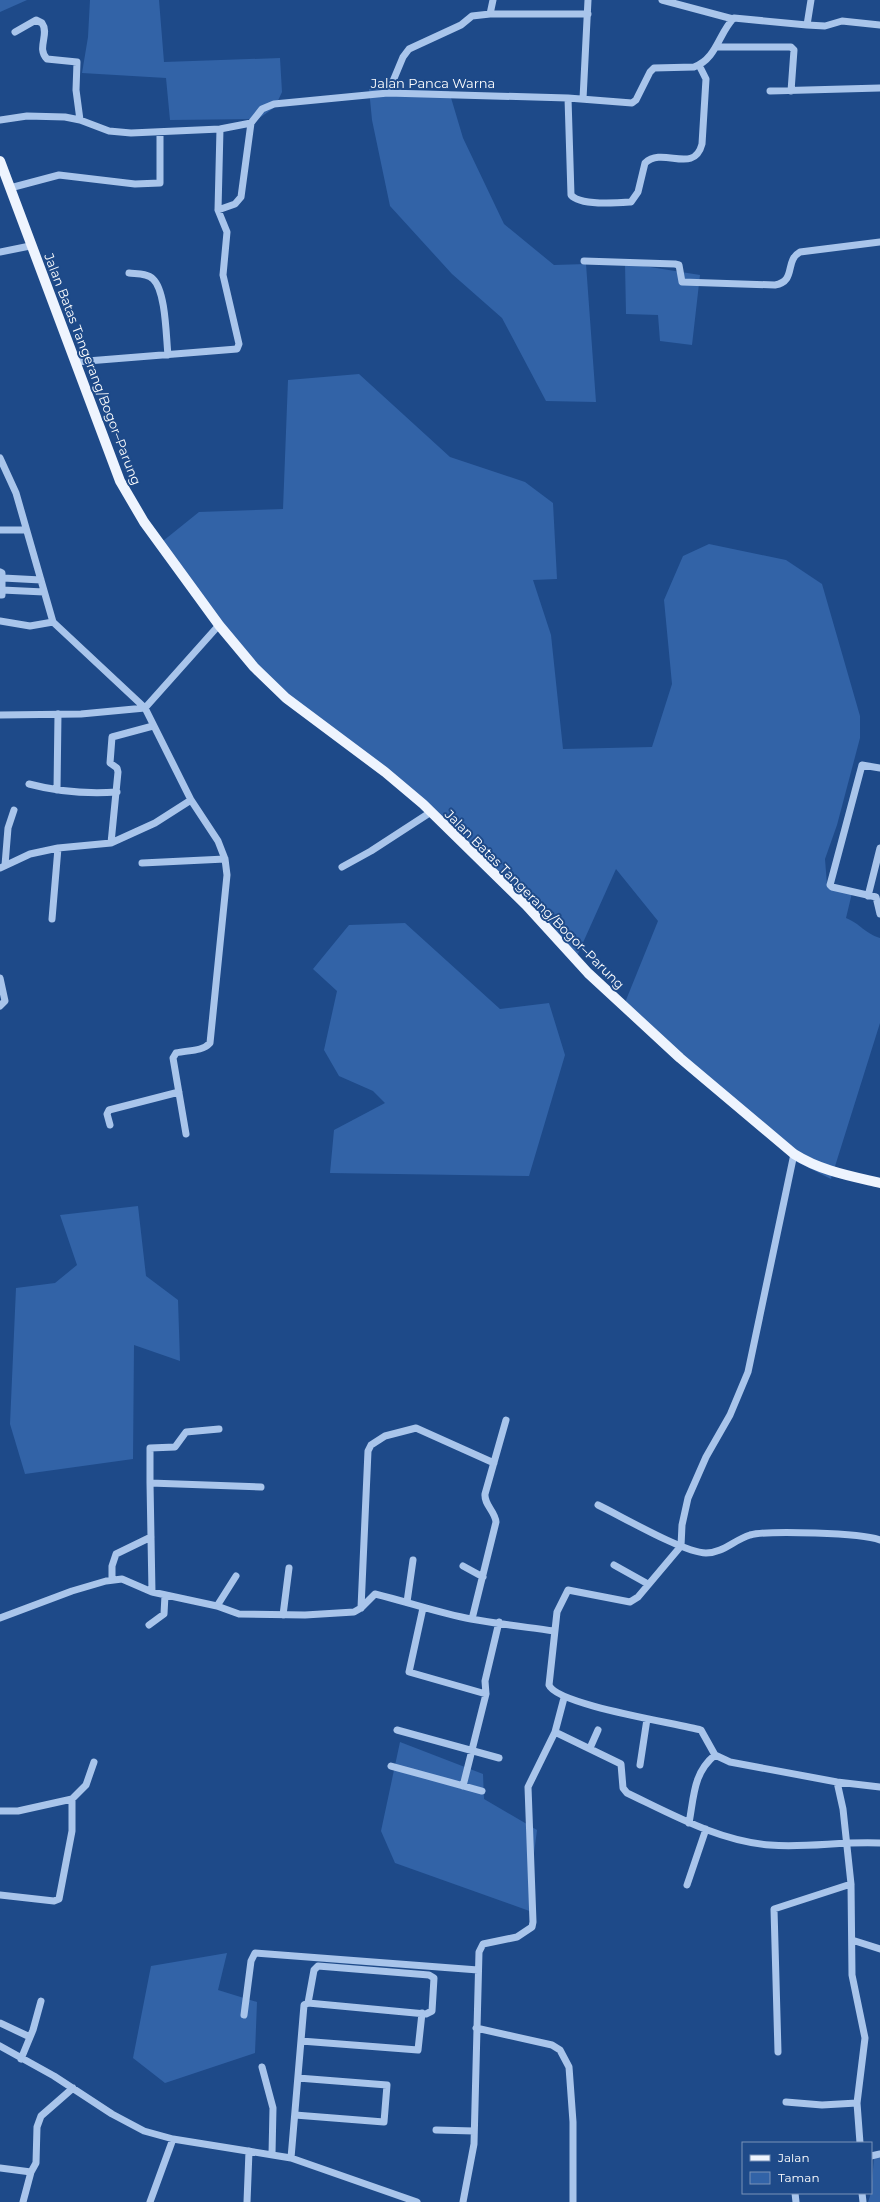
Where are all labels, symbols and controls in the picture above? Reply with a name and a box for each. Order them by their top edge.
street label: Jalan Panca Warna [370,75,495,91]
street label: Jalan Batas Tangerang/Bogor–Parung [41,250,145,487]
street label: Jalan Batas Tangerang/Bogor–Parung [441,805,628,992]
legend [742,2142,872,2194]
text: Jalan [777,2150,810,2165]
text: Taman [778,2170,820,2185]

